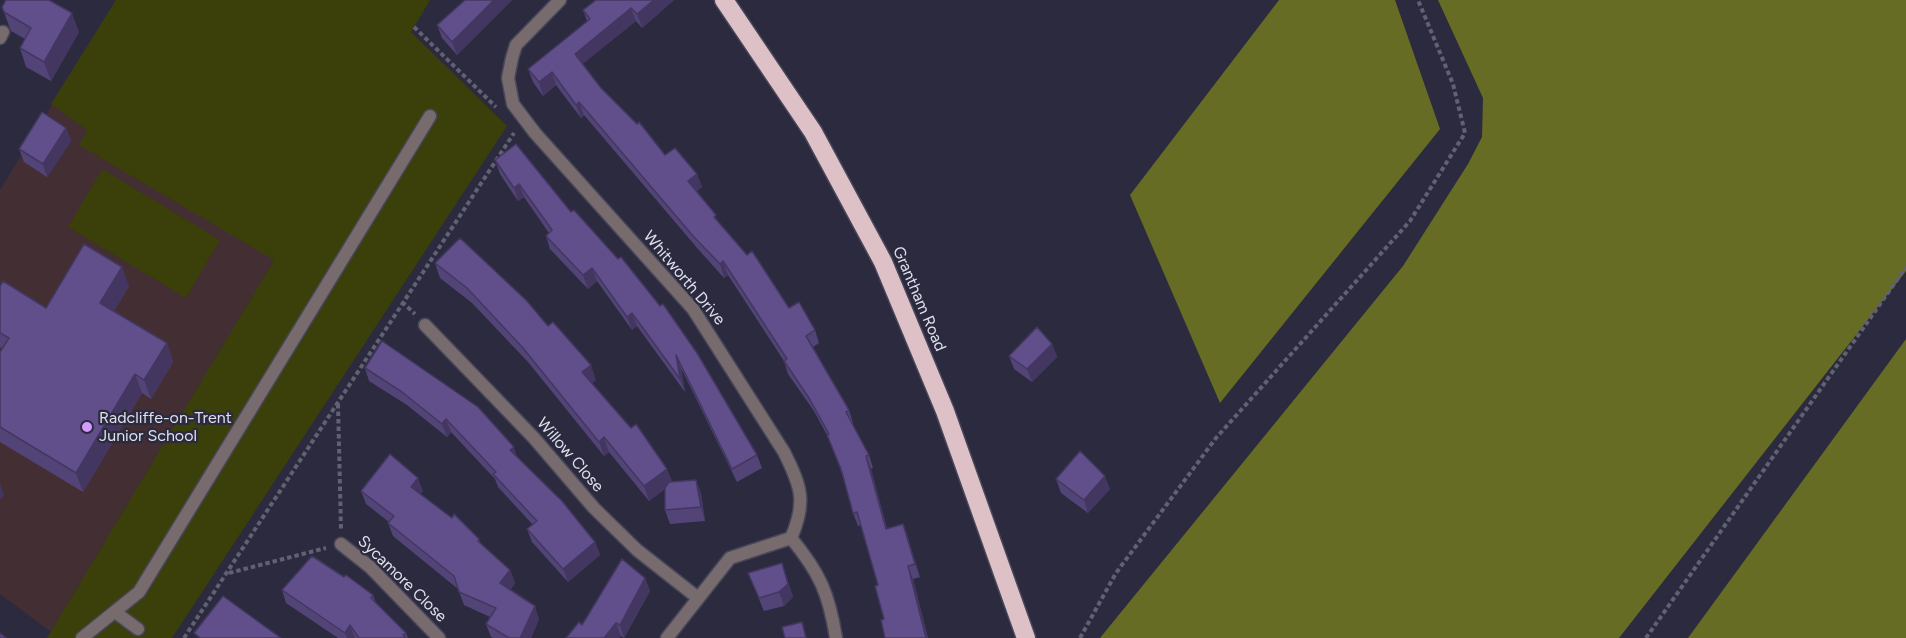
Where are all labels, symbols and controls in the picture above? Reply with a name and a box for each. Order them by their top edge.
street label: Whitworth Drive [639,227,729,329]
street label: Grantham Road [888,244,950,354]
place label: Radcliffe-on-Trent Junior School [99,408,232,446]
street label: Willow Close [533,414,607,496]
marker: Radcliffe-on-Trent Junior School [80,420,94,434]
street label: Sycamore Close [353,532,451,626]

